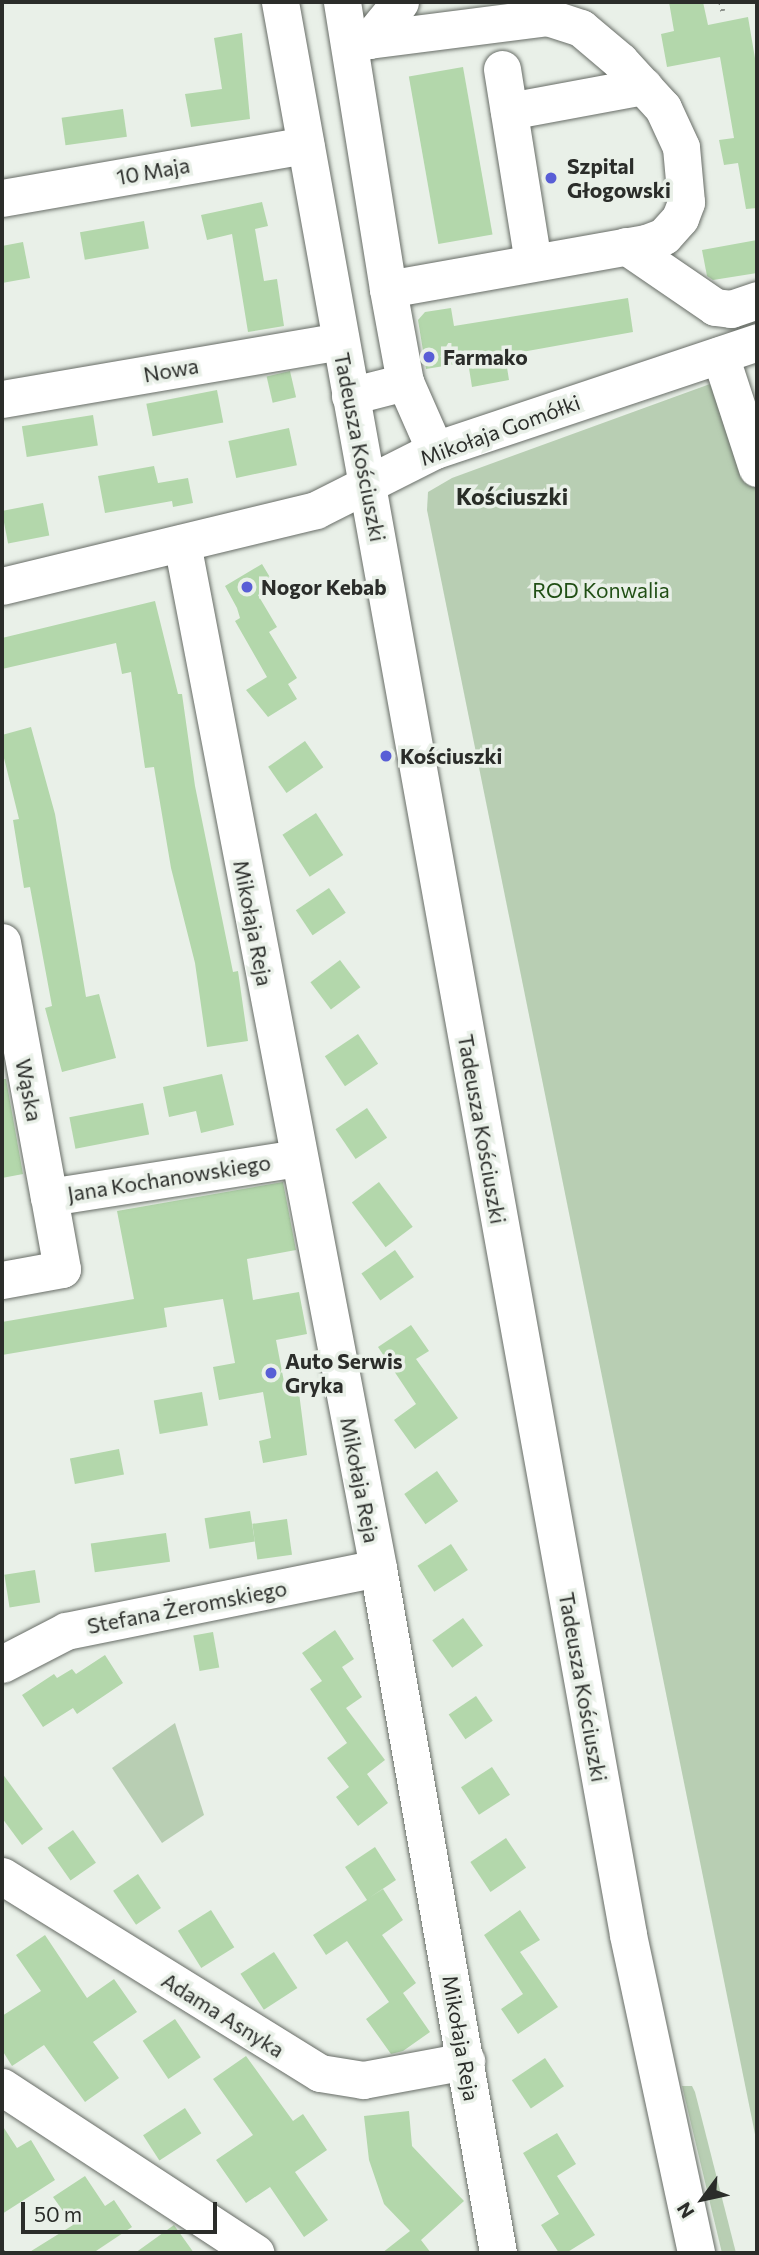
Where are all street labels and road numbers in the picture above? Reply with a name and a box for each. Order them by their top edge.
street label: 10 Maja [114,152,192,190]
street label: Tadeusza Kościuszki [329,350,391,544]
street label: Nowa [141,353,201,387]
street label: Mikołaja Gomółki [416,389,584,471]
street label: Mikołaja Reja [228,858,278,988]
street label: Tadeusza Kościuszki [453,1032,511,1226]
street label: Wąska [11,1057,47,1123]
street label: Jana Kochanowskiego [66,1149,272,1207]
street label: Mikołaja Reja [335,1415,385,1545]
street label: Stefana Żeromskiego [85,1575,289,1639]
street label: Tadeusza Kościuszki [554,1590,612,1784]
street label: Adama Asnyka [157,1967,289,2063]
street label: Mikołaja Reja [438,1973,484,2103]

